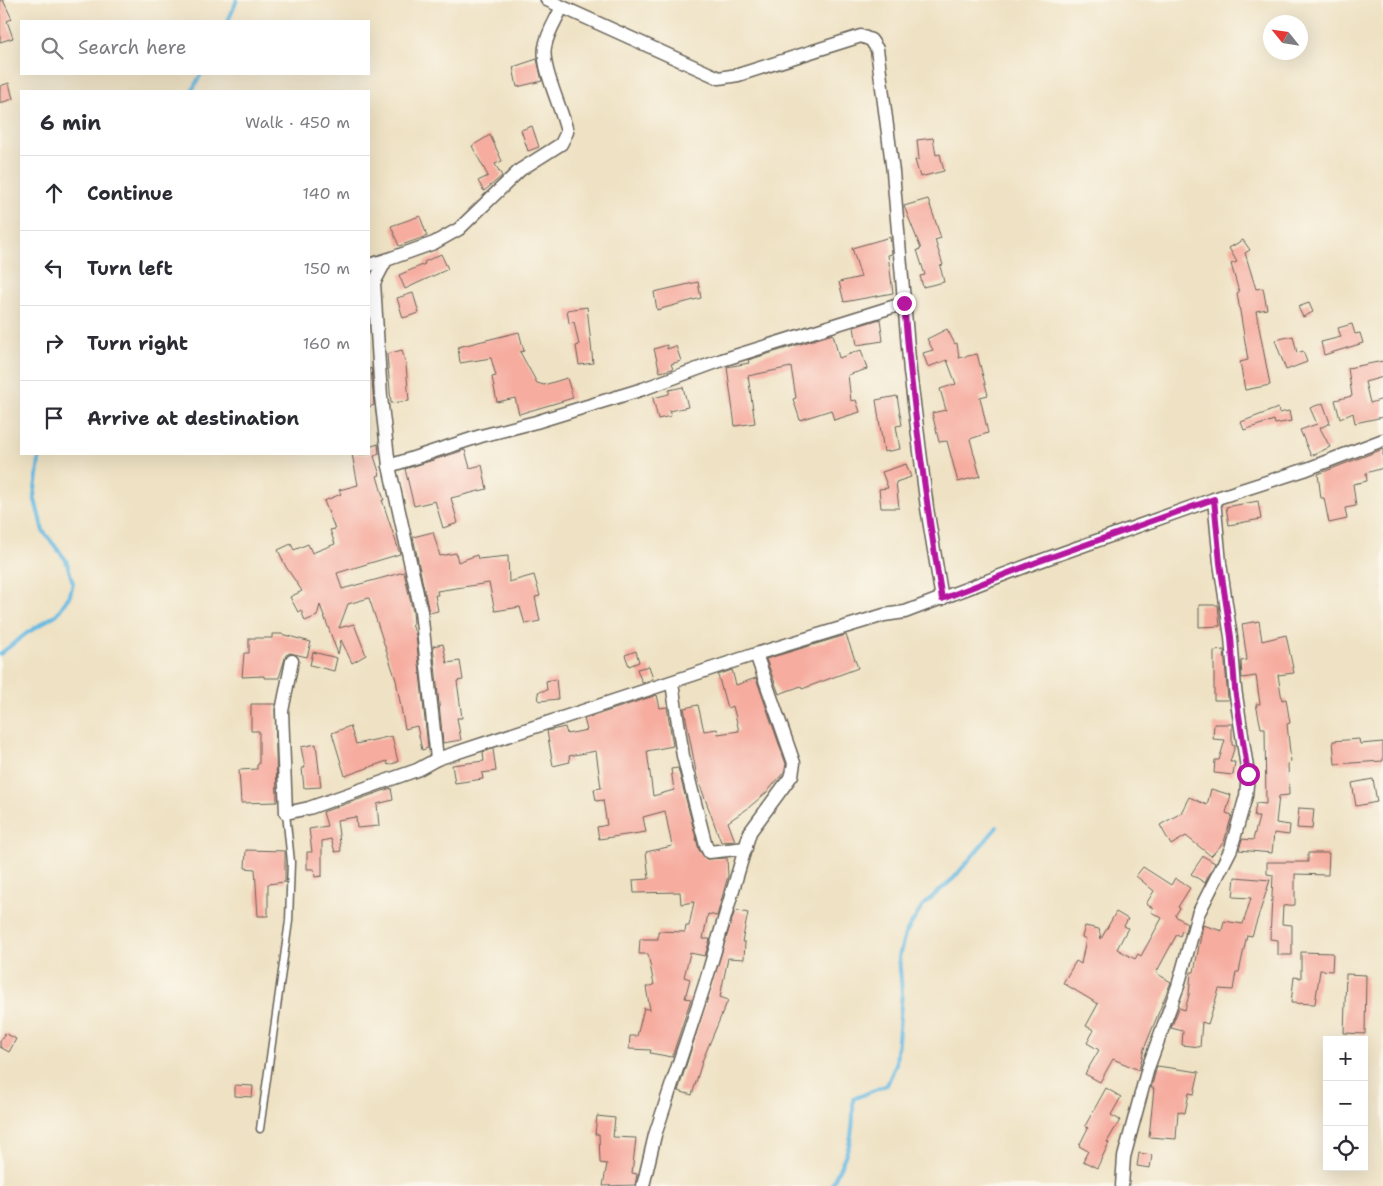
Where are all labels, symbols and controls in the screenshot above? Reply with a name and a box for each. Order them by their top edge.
north arrow [1263,15,1308,60]
search box [20,20,370,75]
icon: search [38,34,66,62]
text: Search here [78,35,187,60]
text: 6 min [40,109,101,137]
text: Walk · 450 m [245,112,350,133]
icon: ahead [40,179,68,207]
text: Continue [87,181,173,206]
text: 140 m [303,183,350,204]
icon: left [40,254,68,282]
text: Turn left [87,256,173,281]
text: 150 m [303,258,350,279]
route end [893,292,916,315]
icon: right [40,329,68,357]
text: Turn right [87,331,188,356]
text: 160 m [303,333,350,354]
icon: arrive [40,404,68,432]
text: Arrive at destination [87,406,299,431]
route start [1237,763,1260,786]
map controls [1323,1036,1368,1171]
button: + [1323,1036,1368,1081]
button: − [1323,1081,1368,1126]
button: locate [1323,1126,1368,1171]

